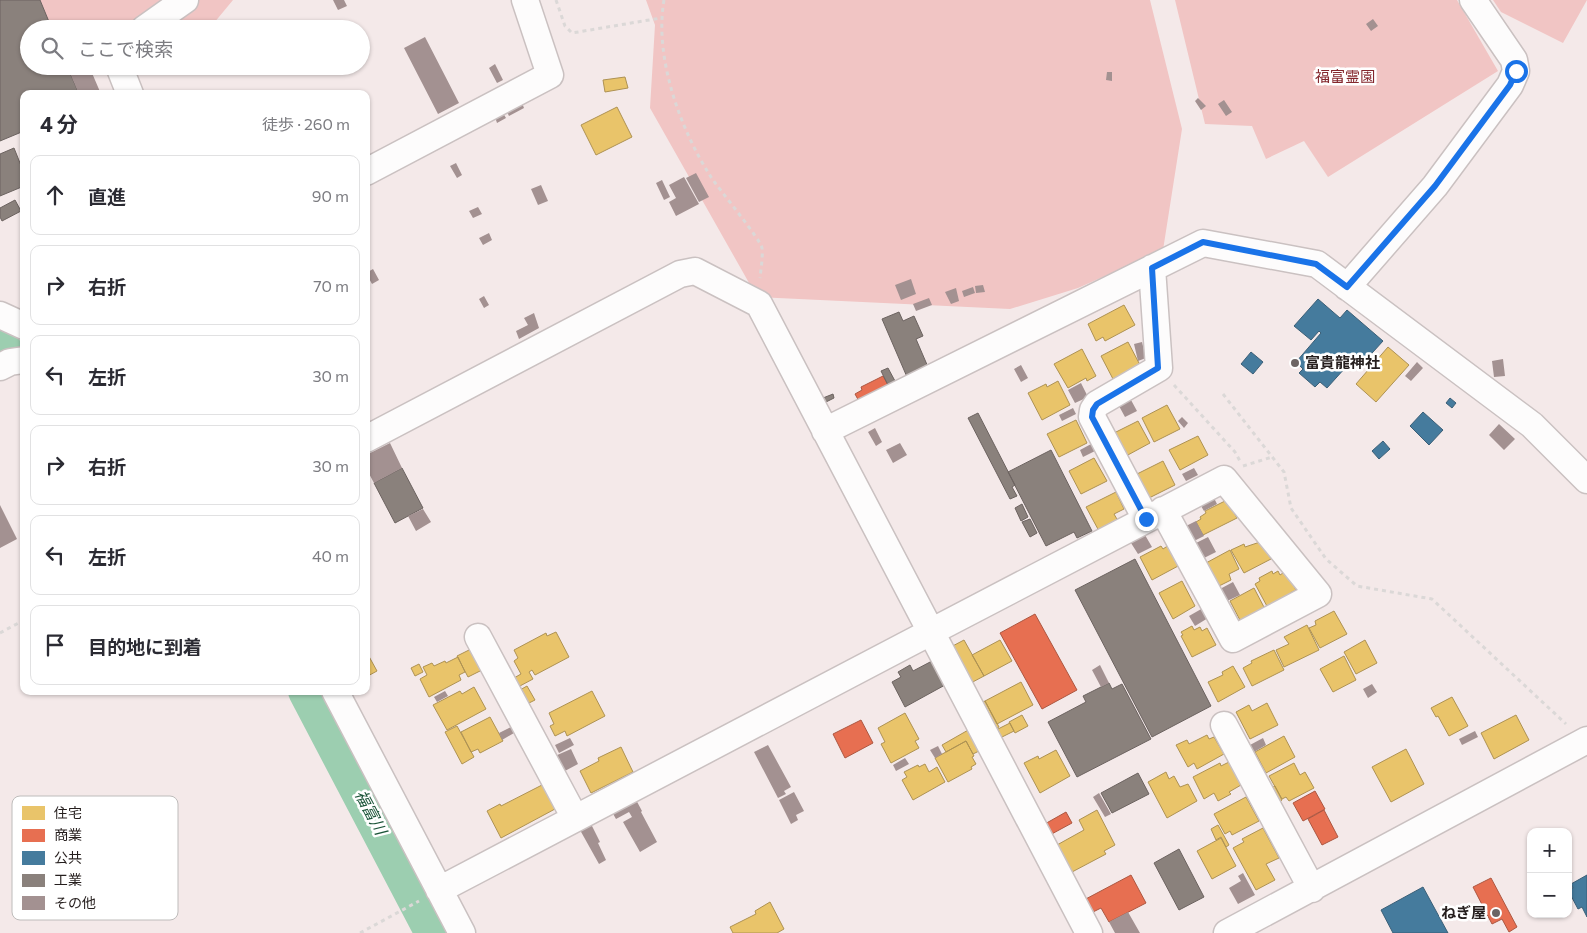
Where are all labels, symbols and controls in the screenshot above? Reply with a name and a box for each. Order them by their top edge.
search box [20,20,370,75]
icon: search [38,34,66,62]
text: ここで検索 [78,37,173,60]
route start [1505,60,1528,83]
park label: 福富霊園 [1315,67,1375,85]
text: 4 分 [40,111,78,136]
text: 徒歩 · 260 m [262,114,350,133]
icon: ahead [41,181,69,209]
text: 直進 [88,185,126,208]
text: 90 m [312,186,349,205]
icon: right [41,271,69,299]
text: 右折 [88,275,126,298]
text: 70 m [313,276,349,295]
place label: 富貴龍神社 [1305,353,1380,371]
marker: 富貴龍神社 [1289,357,1301,369]
icon: left [41,361,69,389]
text: 左折 [88,365,126,388]
text: 30 m [312,366,349,385]
icon: right [41,451,69,479]
text: 右折 [88,455,126,478]
text: 30 m [312,456,349,475]
route end [1135,508,1158,531]
icon: left [41,541,69,569]
text: 左折 [88,545,126,568]
text: 40 m [312,546,349,565]
icon: arrive [41,631,69,659]
text: 目的地に到着 [88,635,202,658]
water label: 福富川 [352,786,392,839]
legend [12,796,178,920]
text: 住宅 [54,804,82,821]
text: 商業 [54,826,82,843]
map controls [1527,828,1572,918]
button: + [1527,828,1572,873]
text: 公共 [54,849,82,866]
text: 工業 [54,871,82,888]
button: − [1527,873,1572,918]
text: その他 [54,894,96,911]
place label: ねぎ屋 [1441,903,1486,921]
marker: ねぎ屋 [1490,907,1502,919]

